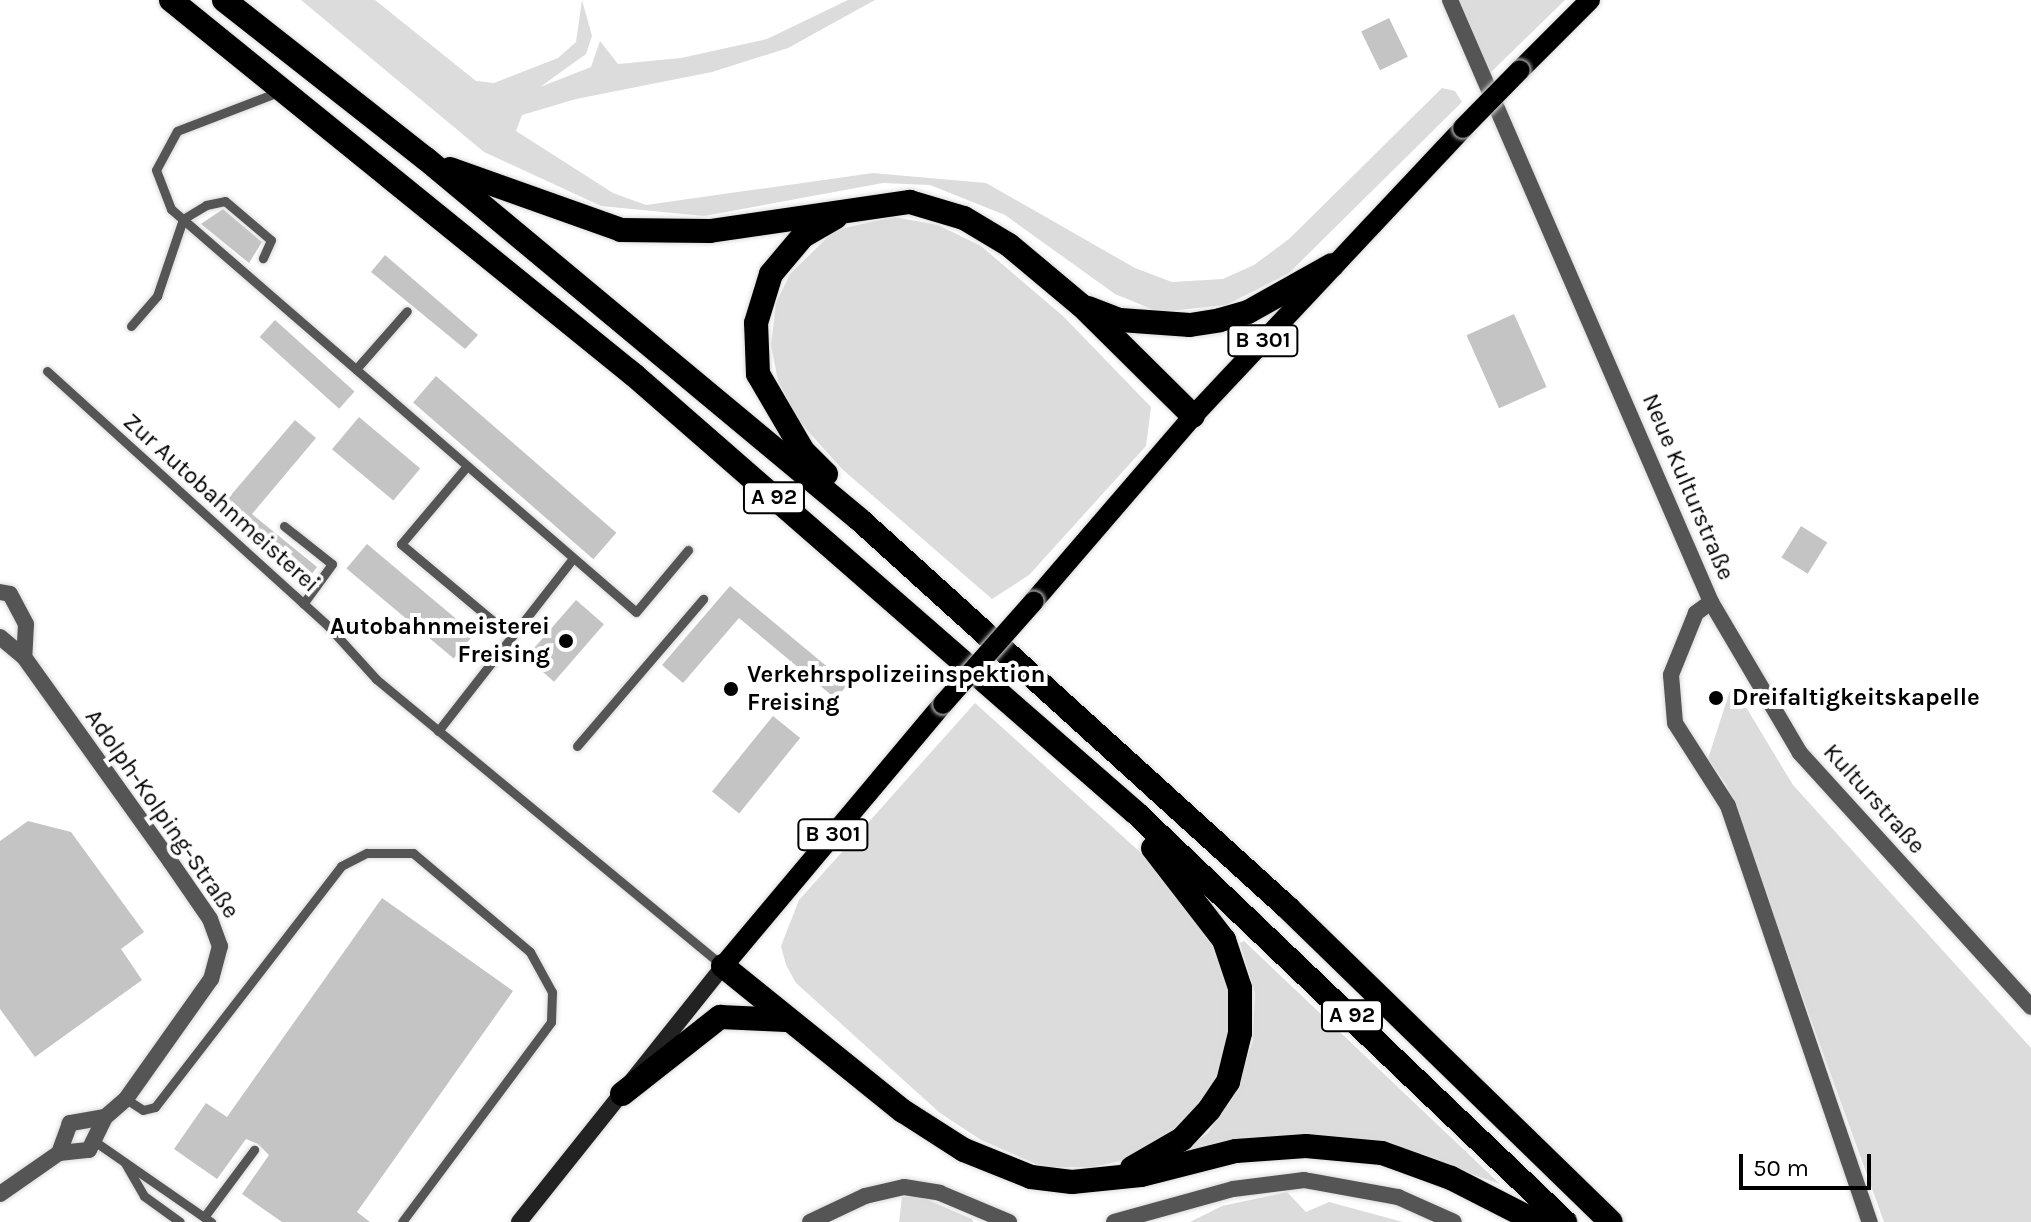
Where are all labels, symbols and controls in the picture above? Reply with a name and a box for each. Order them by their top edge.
road number: B 301 [1227,323,1299,359]
street label: Neue Kulturstraße [1636,389,1740,585]
street label: Zur Autobahnmeisterei [117,407,325,599]
road number: A 92 [742,480,806,516]
place label: Autobahnmeisterei Freising [330,613,550,669]
marker: Autobahnmeisterei Freising [557,632,575,650]
place label: Verkehrspolizeiinspektion Freising [747,661,1045,717]
marker: Verkehrspolizeiinspektion Freising [722,680,740,698]
place label: Dreifaltigkeitskapelle [1732,684,1980,712]
marker: Dreifaltigkeitskapelle [1707,689,1725,707]
street label: Adolph-Kolping-Straße [79,704,245,924]
street label: Kulturstraße [1817,738,1931,860]
road number: B 301 [797,817,869,853]
road number: A 92 [1320,998,1384,1034]
scale bar [1743,1138,1875,1188]
text: 50 m [1753,1154,1809,1182]

